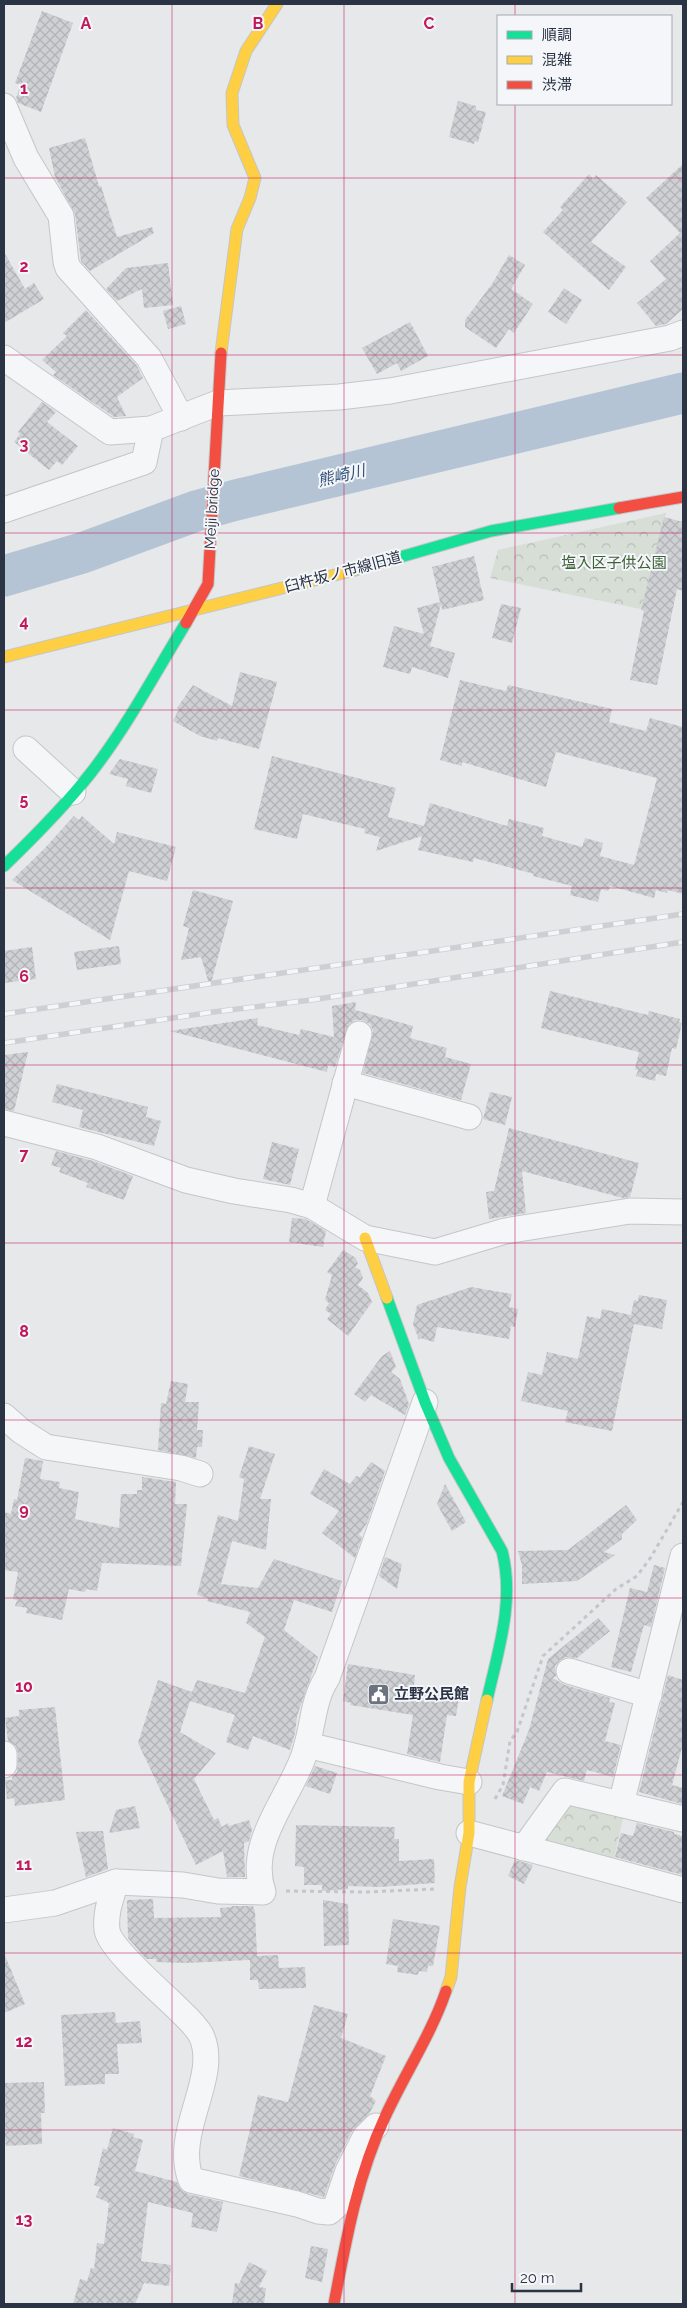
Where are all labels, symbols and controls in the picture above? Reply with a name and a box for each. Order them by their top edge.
text: A [81,14,92,33]
text: B [253,14,264,33]
text: C [424,14,435,33]
legend [497,15,672,105]
text: 順調 [542,26,572,44]
text: 混雑 [542,51,572,69]
text: 渋滞 [542,76,572,94]
text: 1 [20,79,28,98]
text: 2 [19,257,29,276]
text: 3 [20,435,29,454]
water label: 熊崎川 [316,460,369,490]
street label: Meiji bridge [201,468,223,550]
street label: 臼杵坂ノ市線旧道 [283,548,403,596]
park label: 塩入区子供公園 [561,554,667,572]
text: 4 [19,612,29,631]
text: 5 [20,790,29,809]
text: 6 [19,967,29,986]
text: 7 [20,1145,29,1164]
text: 8 [19,1322,29,1341]
text: 9 [19,1500,29,1519]
text: 10 [15,1677,33,1696]
public building icon: 立野公民館 [366,1682,390,1706]
place label: 立野公民館 [394,1685,469,1703]
text: 11 [16,1855,32,1874]
text: 12 [16,2032,32,2051]
text: 13 [16,2210,32,2229]
scale bar [512,2260,581,2292]
text: 20 m [520,2269,555,2287]

